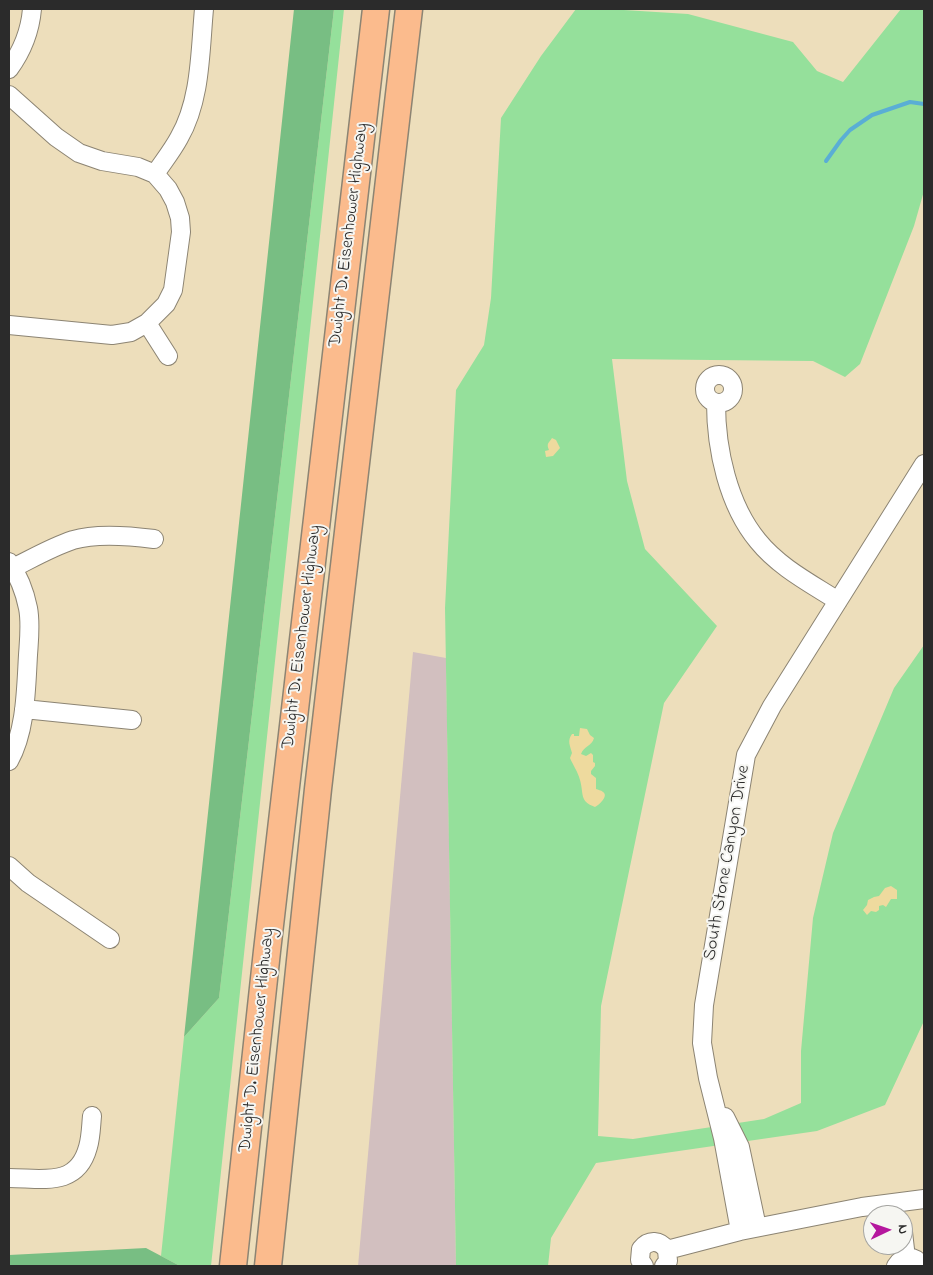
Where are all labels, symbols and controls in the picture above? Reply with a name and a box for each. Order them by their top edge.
street label: Dwight D. Eisenhower Highway [326,122,374,348]
street label: Dwight D. Eisenhower Highway [279,524,327,750]
street label: South Stone Canyon Drive [700,764,756,962]
street label: Dwight D. Eisenhower Highway [235,927,281,1153]
north arrow [863,1205,913,1255]
text: N [892,1224,913,1235]

